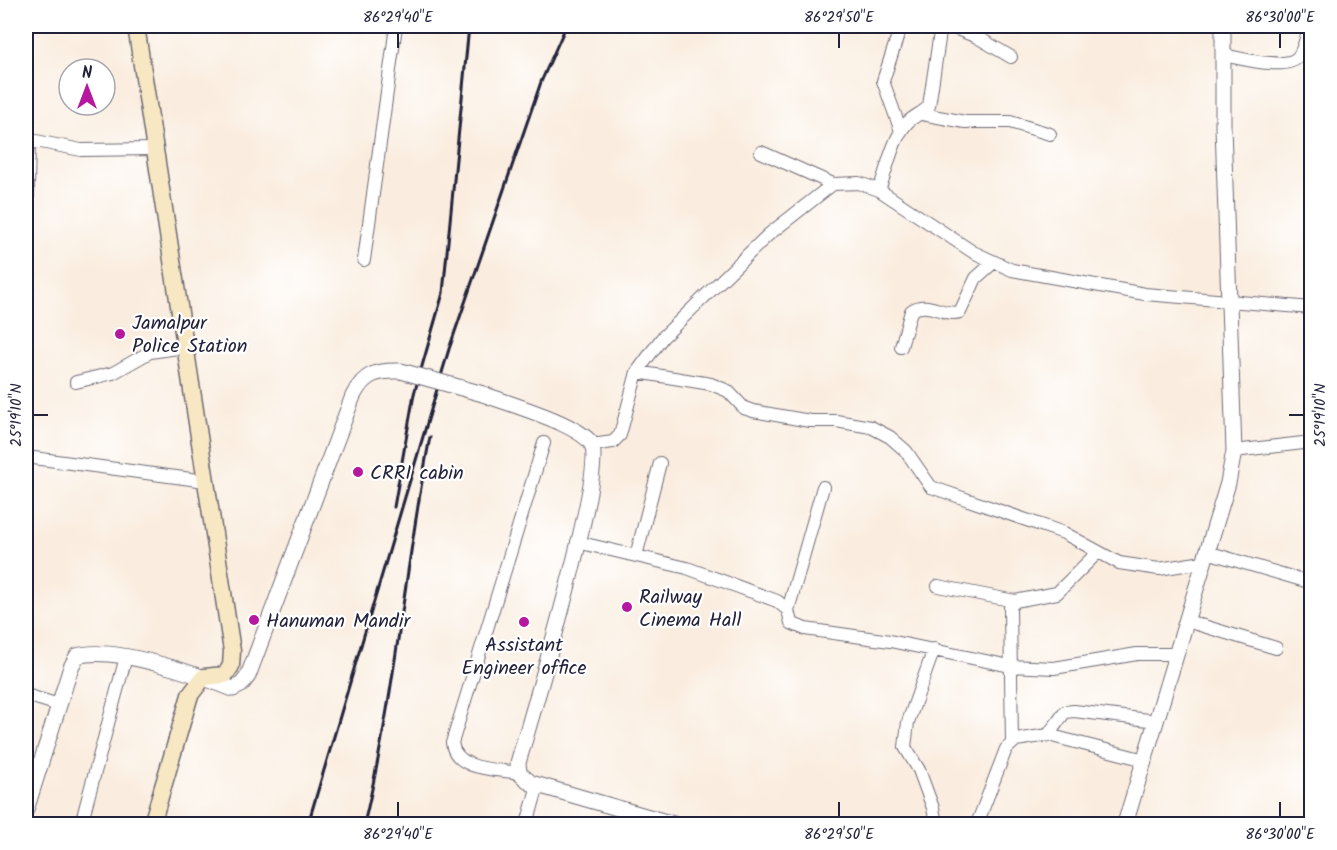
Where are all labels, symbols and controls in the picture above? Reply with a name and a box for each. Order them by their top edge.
text: 86°29'40"E [363,6,434,30]
text: 86°29'50"E [804,6,875,30]
text: 86°30'00"E [1245,6,1316,30]
north arrow [57,57,117,117]
text: N [82,61,92,86]
place label: Jamalpur Police Station [132,308,247,363]
marker: Jamalpur Police Station [113,327,127,341]
text: 25°19'10"N [5,383,29,447]
text: 25°19'10"N [1309,383,1333,447]
place label: CRRI cabin [370,458,464,490]
marker: CRRI cabin [351,465,365,479]
place label: Railway Cinema Hall [639,582,741,637]
marker: Railway Cinema Hall [620,600,634,614]
place label: Hanuman Mandir [266,606,412,638]
marker: Hanuman Mandir [247,613,261,627]
marker: Assistant Engineer office [517,615,531,629]
place label: Assistant Engineer office [462,630,586,685]
text: 86°29'40"E [363,823,434,847]
text: 86°29'50"E [804,823,875,847]
text: 86°30'00"E [1245,823,1316,847]

